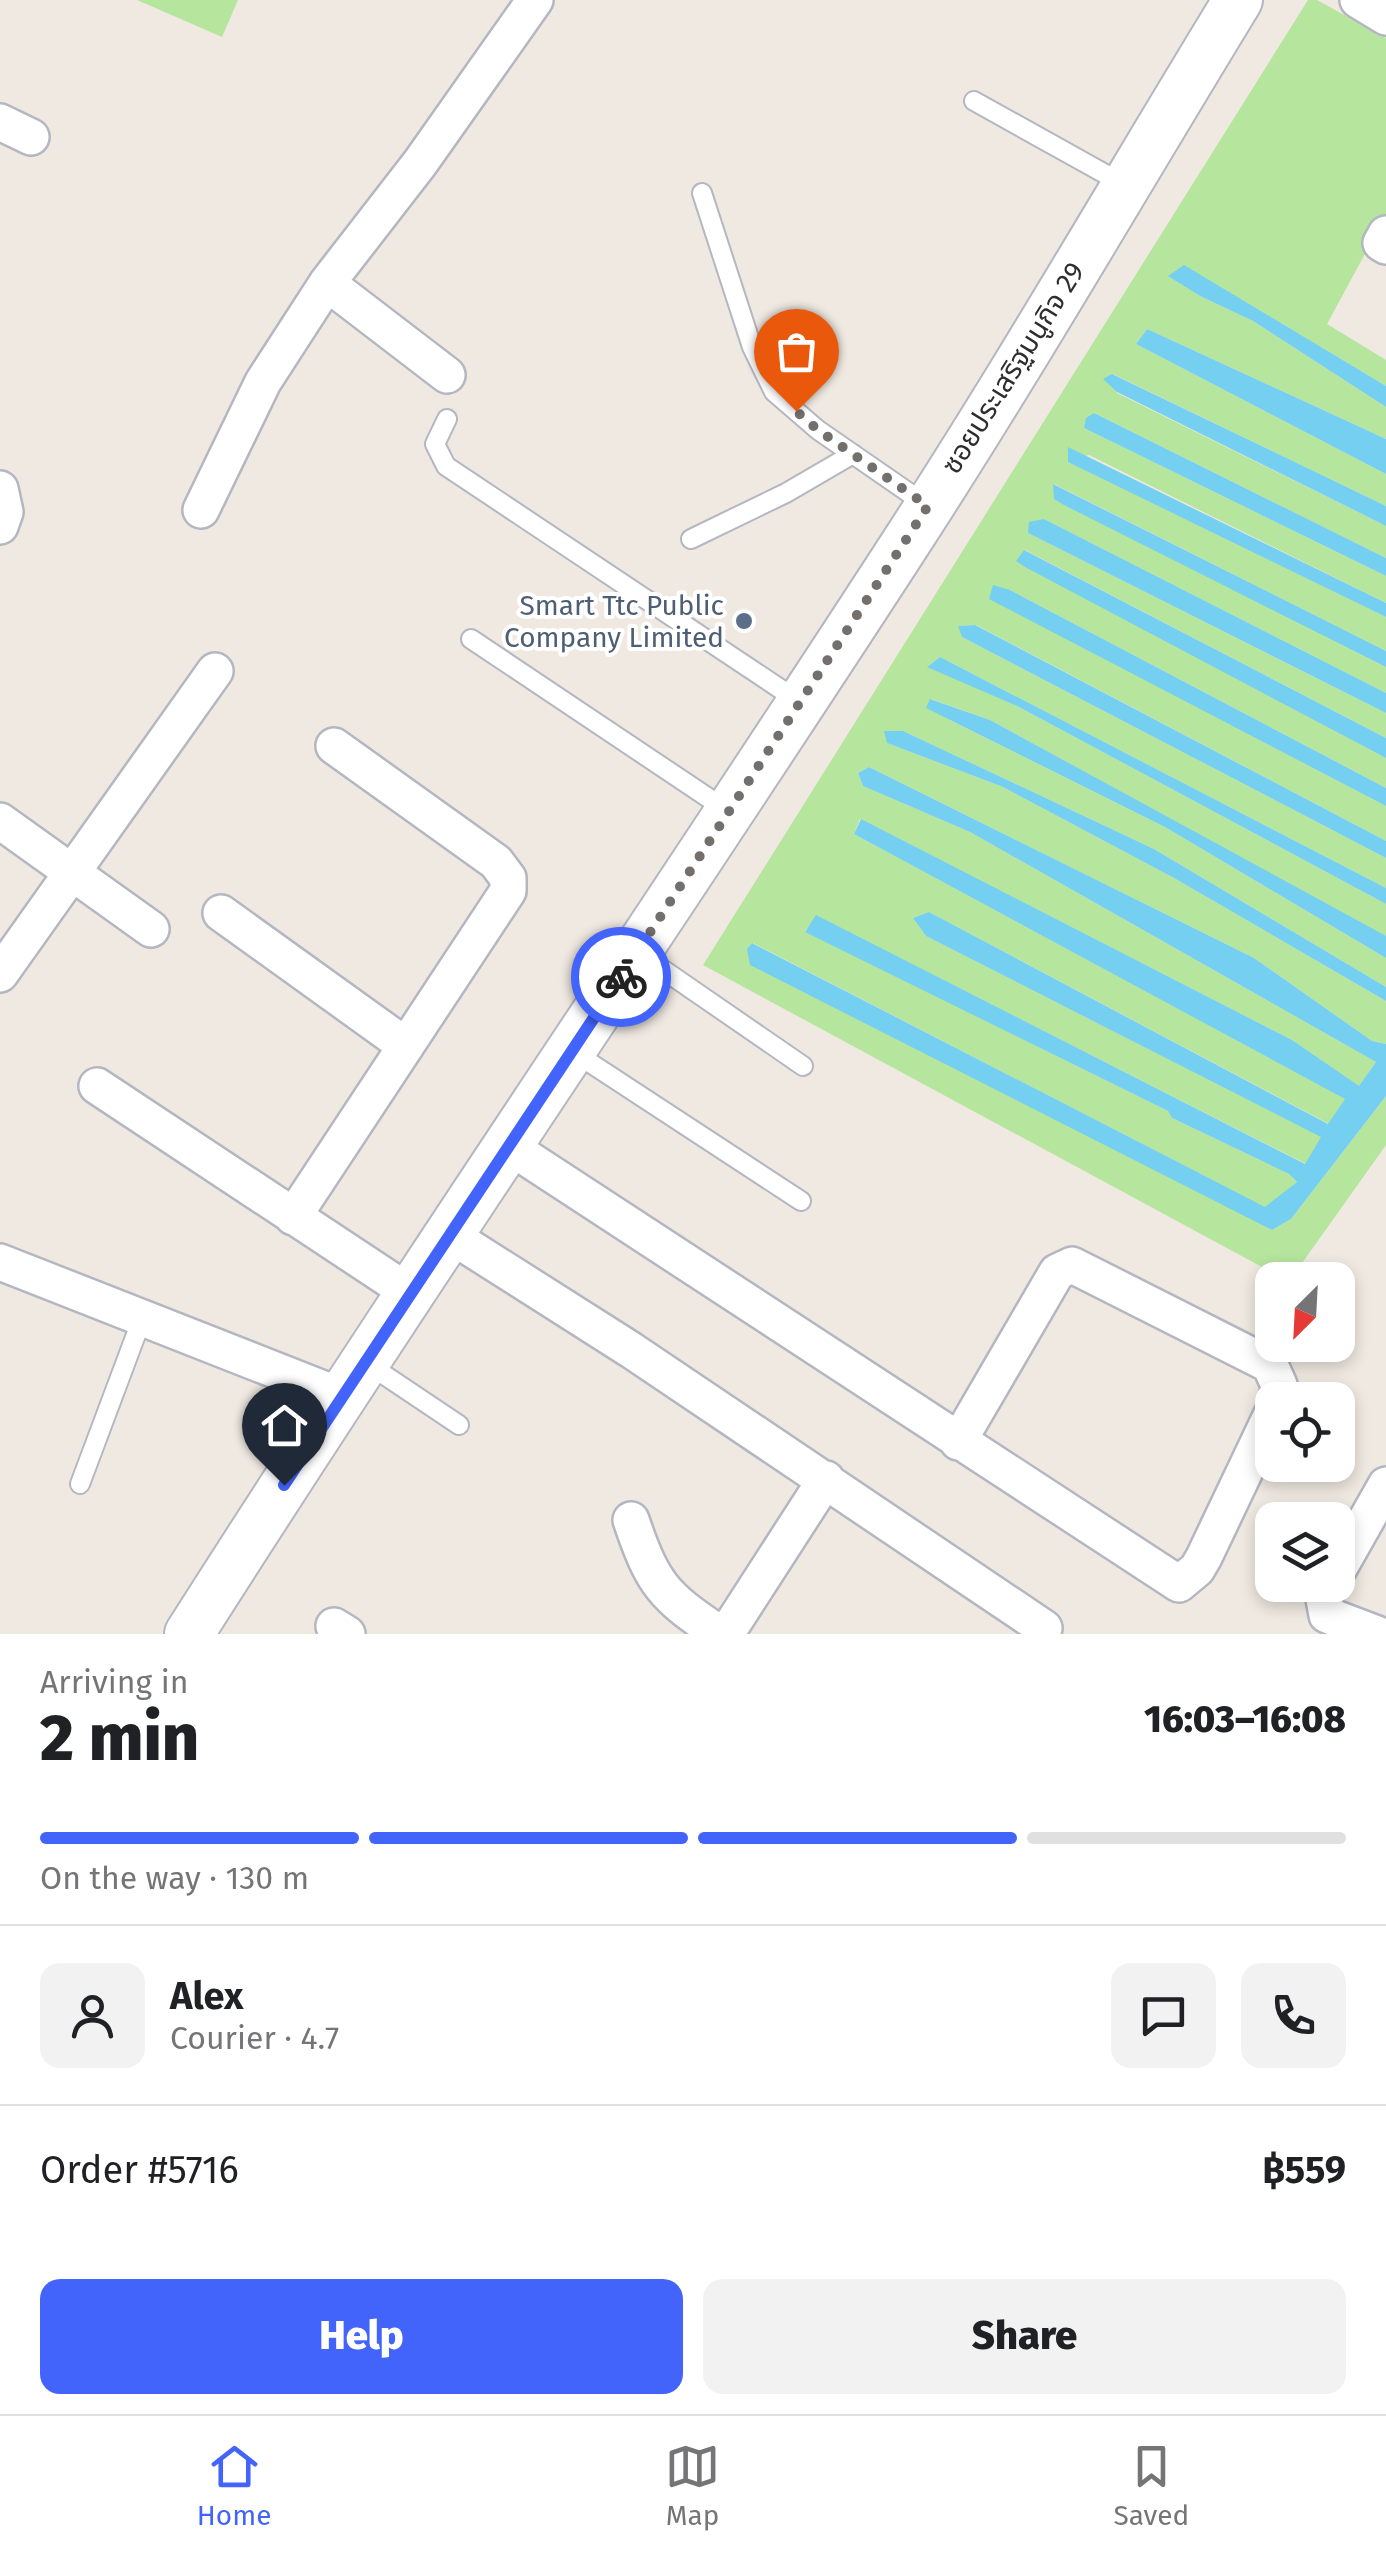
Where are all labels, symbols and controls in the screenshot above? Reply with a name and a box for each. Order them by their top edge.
street label: ซอยประเสริฐมนูกิจ 29 [935,256,1092,480]
pin [754,309,839,412]
icon: bag [769,324,824,379]
place label: Smart Ttc Public Company Limited [504,589,724,654]
marker: Smart Ttc Public Company Limited [733,610,755,632]
courier [571,927,671,1027]
icon: bike [594,950,649,1005]
north arrow [1255,1262,1355,1362]
map controls [1255,1262,1355,1602]
button: locate [1255,1382,1355,1482]
pin [242,1383,327,1486]
icon: home [257,1398,312,1453]
button: layers [1255,1502,1355,1602]
text: Arriving in [40,1663,188,1701]
text: 16:03–16:08 [1144,1696,1346,1742]
text: 2 min [40,1699,199,1777]
text: On the way · 130 m [40,1859,309,1897]
button: person [40,1963,145,2068]
button: chat [1111,1963,1216,2068]
button: phone [1241,1963,1346,2068]
text: Alex [170,1973,243,2019]
text: Courier · 4.7 [170,2019,339,2057]
text: Order #5716 [40,2147,239,2193]
text: ฿559 [1262,2147,1346,2193]
button: Help [40,2279,683,2394]
button: Share [703,2279,1346,2394]
tab: Home [197,2439,271,2532]
tab: Map [665,2439,720,2532]
tab: Saved [1113,2439,1189,2532]

